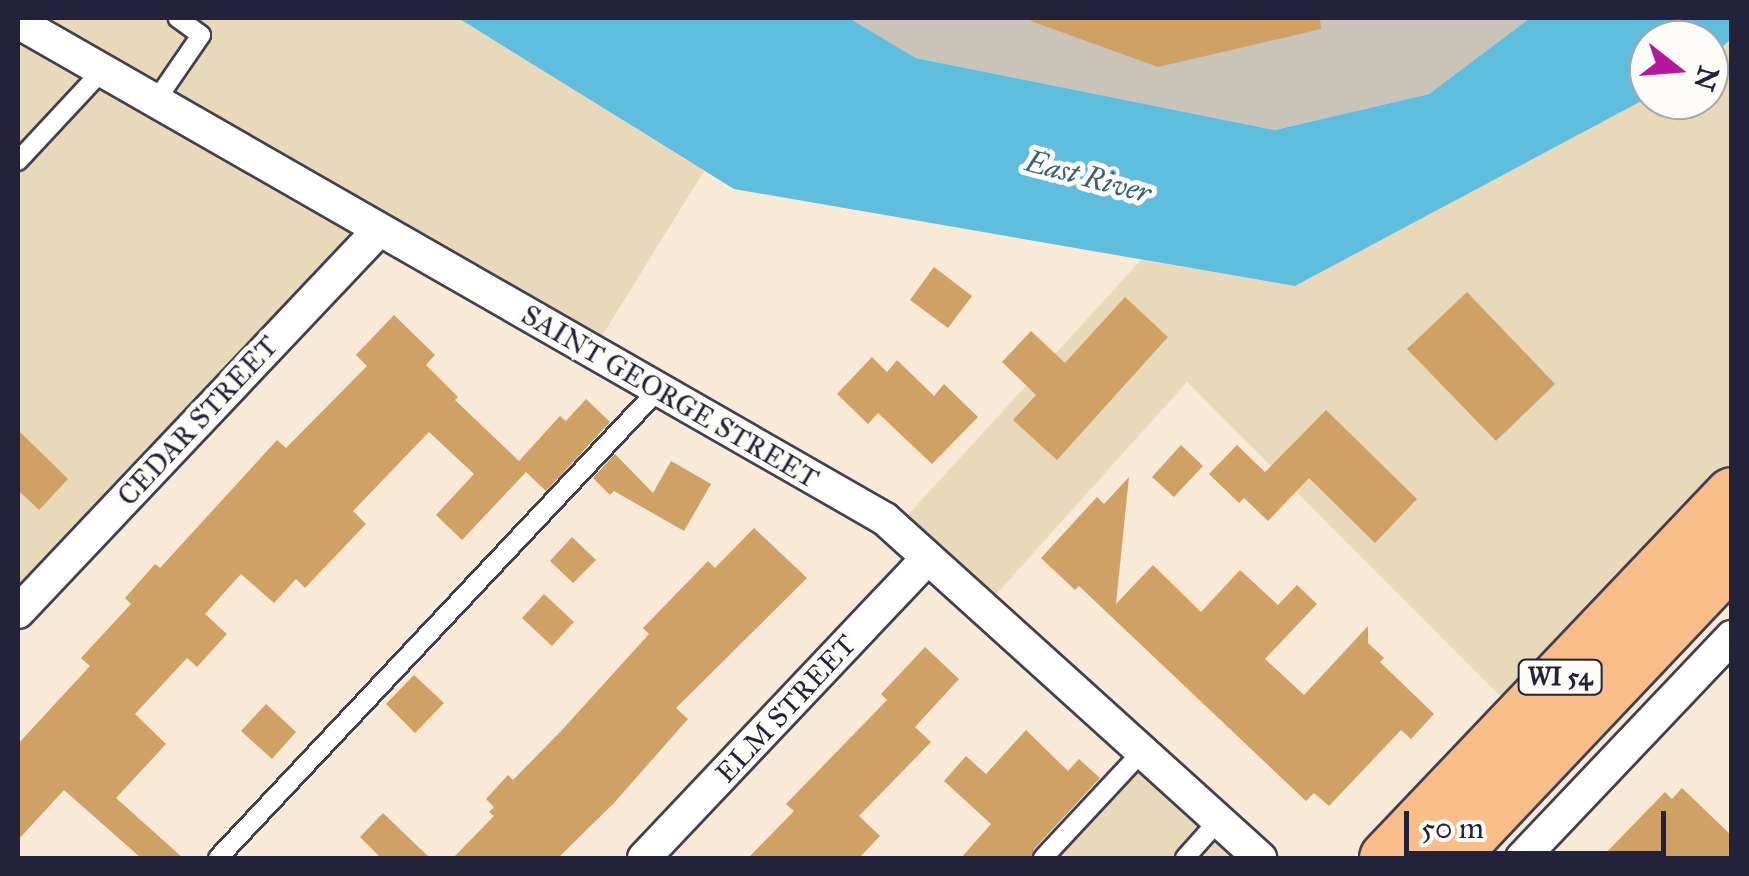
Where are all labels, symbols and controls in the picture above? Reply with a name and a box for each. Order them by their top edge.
north arrow [1629,20,1729,120]
text: N [1686,62,1726,95]
water label: East River [1021,143,1155,211]
street label: SAINT GEORGE STREET [515,298,825,496]
street label: CEDAR STREET [111,329,285,513]
street label: ELM STREET [709,628,863,790]
road number: WI 54 [1518,657,1602,697]
scale bar [1409,791,1672,853]
text: 50 m [1421,810,1484,846]

